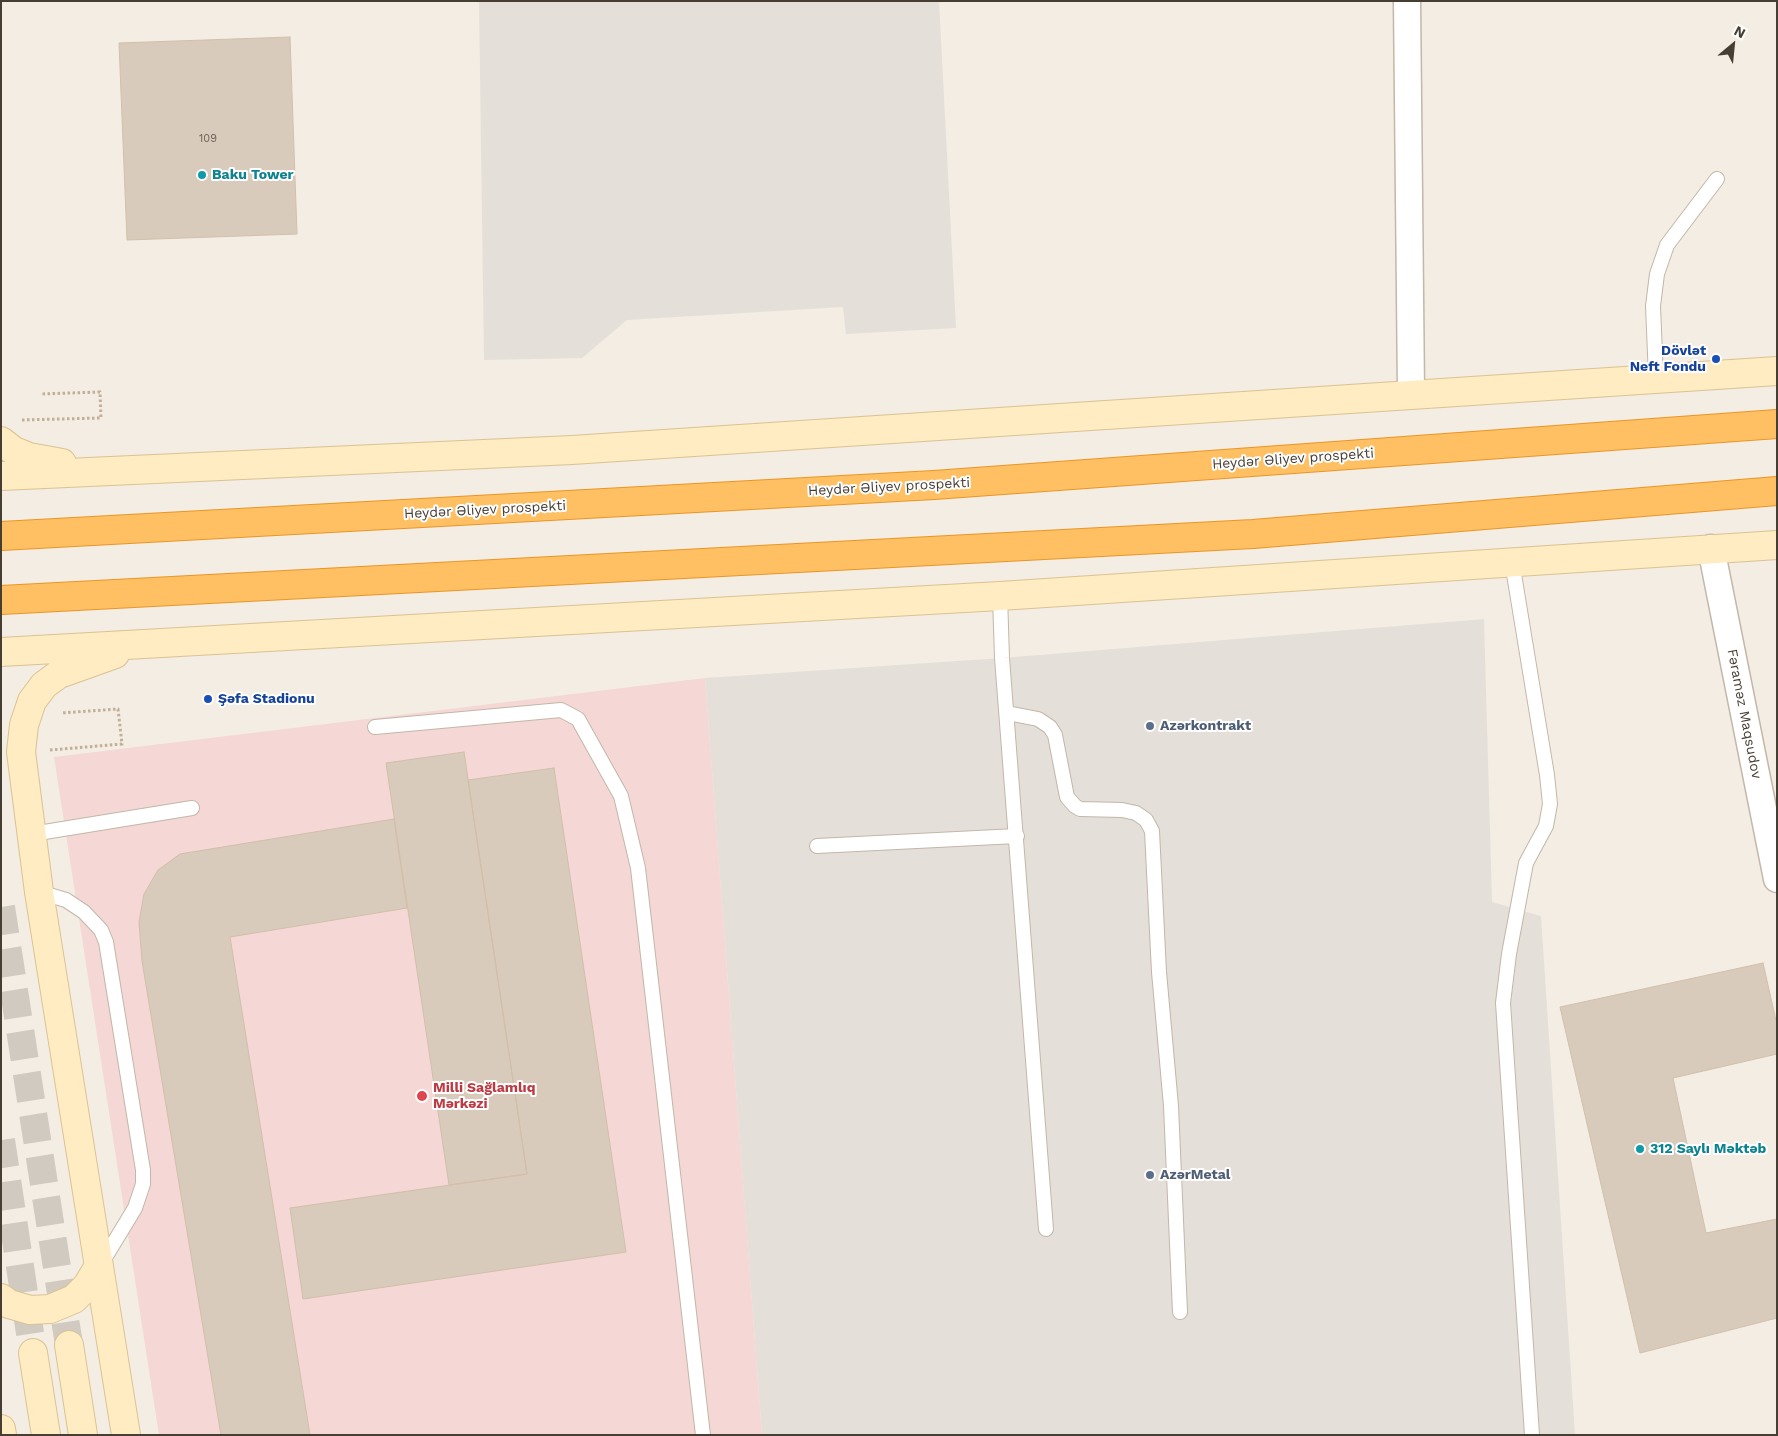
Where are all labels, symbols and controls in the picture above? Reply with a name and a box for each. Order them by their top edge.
north arrow [1708,20,1758,70]
text: N [1732,22,1748,41]
house number: 109 [199,132,217,146]
place label: Baku Tower [212,167,294,183]
marker: Baku Tower [196,169,208,181]
place label: Dövlət Neft Fondu [1630,343,1706,376]
marker: Dövlət Neft Fondu [1710,353,1722,365]
street label: Heydər Əliyev prospekti [1212,445,1374,473]
street label: Heydər Əliyev prospekti [808,474,970,500]
street label: Heydər Əliyev prospekti [404,497,566,523]
street label: Fəraməz Maqsudov [1723,648,1765,780]
place label: Şəfa Stadionu [218,691,315,707]
marker: Şəfa Stadionu [202,693,214,705]
place label: Azərkontrakt [1160,718,1251,734]
marker: Azərkontrakt [1144,720,1156,732]
place label: Milli Sağlamlıq Mərkəzi [433,1080,535,1112]
marker: Milli Sağlamlıq Mərkəzi [415,1089,429,1103]
place label: 312 Saylı Məktəb [1650,1141,1766,1157]
marker: 312 Saylı Məktəb [1634,1143,1646,1155]
place label: AzərMetal [1160,1167,1230,1183]
marker: AzərMetal [1144,1169,1156,1181]

